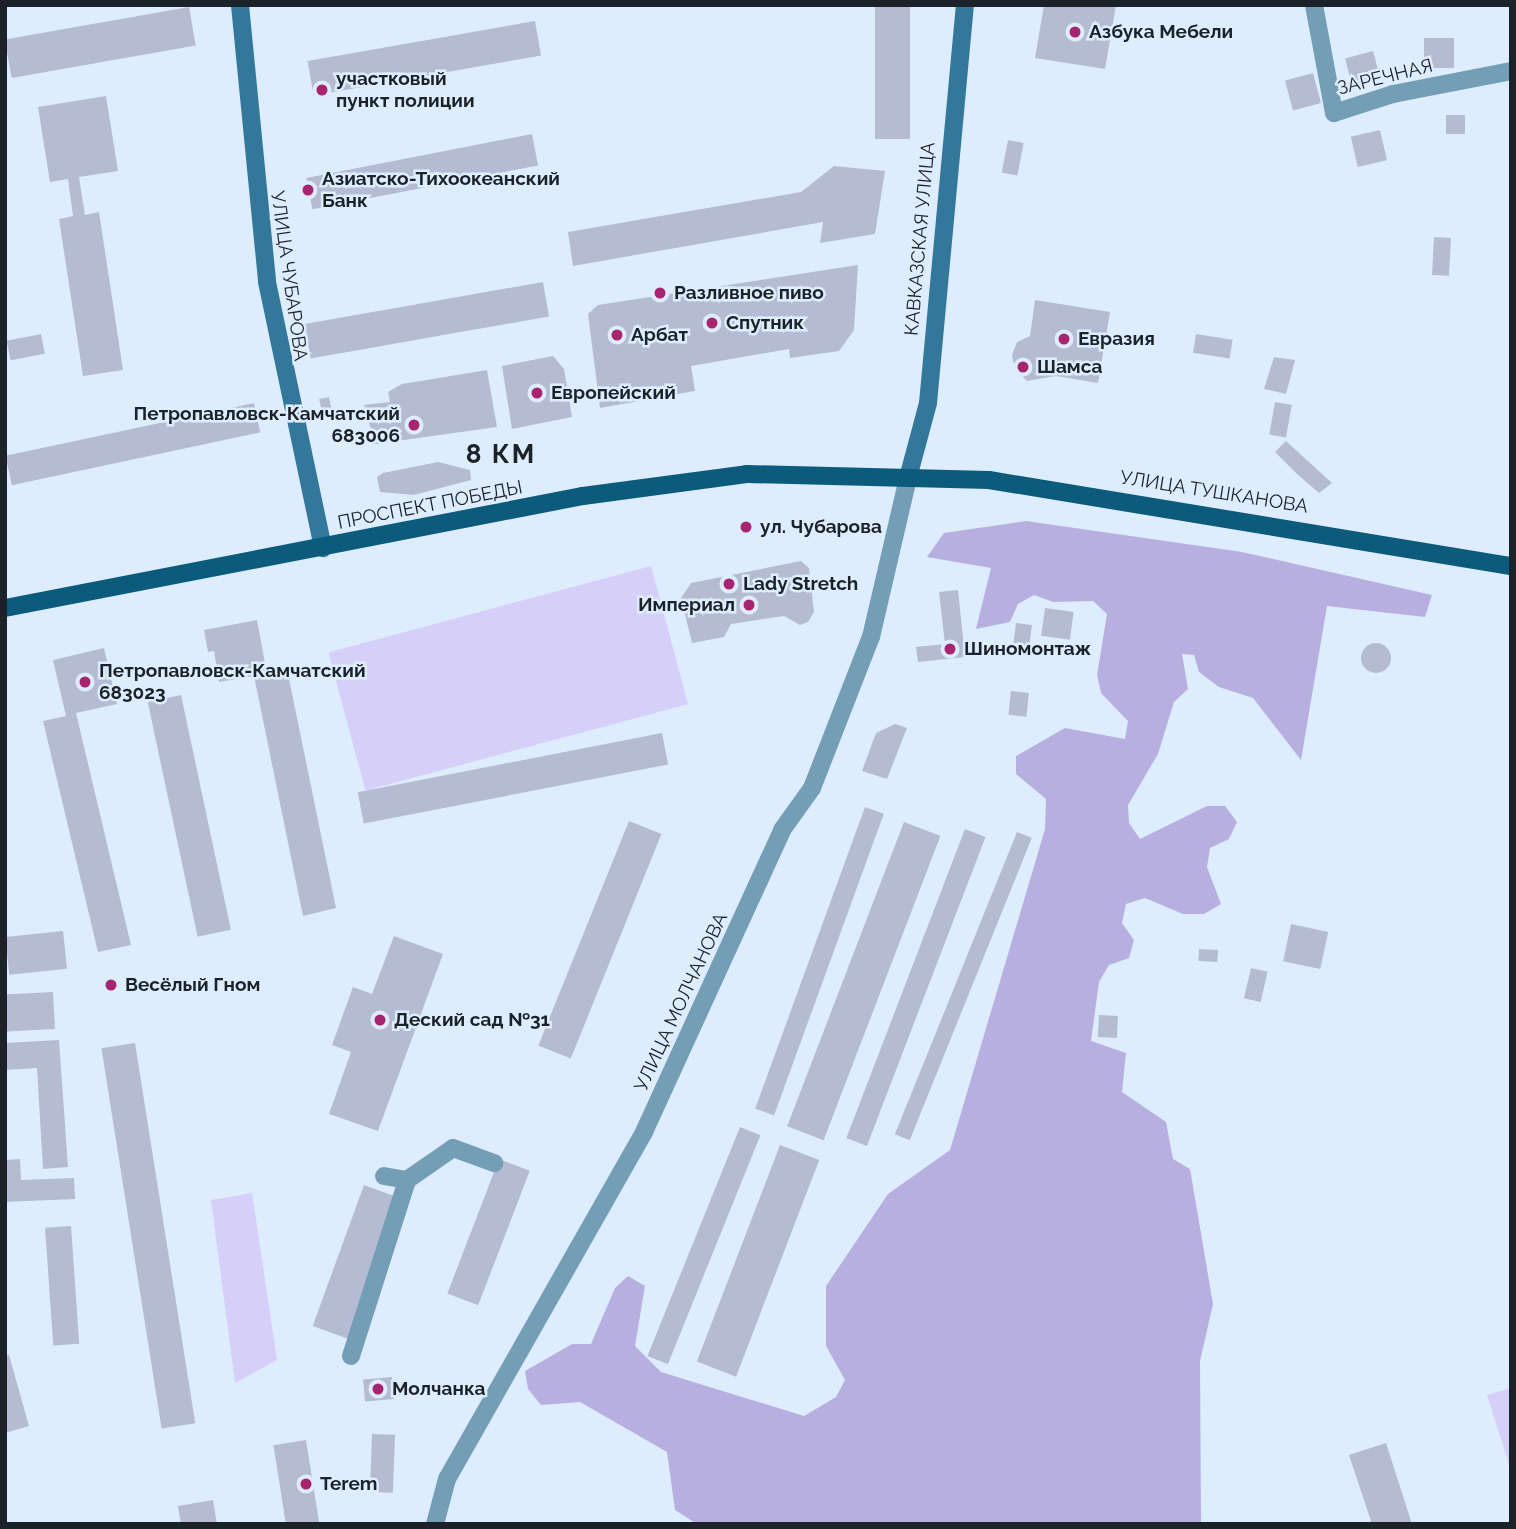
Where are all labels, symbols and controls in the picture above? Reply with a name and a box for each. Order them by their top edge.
place label: Азбука Мебели [1089,21,1233,43]
marker: Азбука Мебели [1067,24,1083,40]
street label: ЗАРЕЧНАЯ [1335,54,1435,100]
place label: участковый пункт полиции [336,68,475,112]
marker: участковый пункт полиции [314,82,330,98]
street label: КАВКАЗСКАЯ УЛИЦА [900,141,940,337]
place label: Азиатско-Тихоокеанский Банк [322,168,560,212]
marker: Азиатско-Тихоокеанский Банк [300,182,316,198]
street label: УЛИЦА ЧУБАРОВА [266,189,312,363]
place label: Разливное пиво [674,282,824,304]
marker: Разливное пиво [652,285,668,301]
place label: Спутник [726,312,804,334]
marker: Спутник [704,315,720,331]
place label: Арбат [631,324,688,346]
marker: Арбат [609,327,625,343]
place label: Евразия [1078,328,1155,350]
marker: Евразия [1056,331,1072,347]
place label: Шамса [1037,356,1102,378]
marker: Шамса [1015,359,1031,375]
place label: Европейский [551,382,676,404]
marker: Европейский [529,385,545,401]
place label: Петропавловск-Камчатский 683006 [133,403,400,447]
marker: Петропавловск-Камчатский 683006 [406,417,422,433]
district label: 8 КМ [466,439,536,471]
street label: УЛИЦА ТУШКАНОВА [1118,466,1310,518]
street label: ПРОСПЕКТ ПОБЕДЫ [335,476,525,534]
place label: ул. Чубарова [760,516,882,538]
marker: ул. Чубарова [738,519,754,535]
place label: Lady Stretch [743,573,859,595]
marker: Lady Stretch [721,576,737,592]
place label: Империал [638,594,735,616]
marker: Империал [741,597,757,613]
place label: Шиномонтаж [964,638,1091,660]
marker: Шиномонтаж [942,641,958,657]
place label: Петропавловск-Камчатский 683023 [99,660,366,704]
marker: Петропавловск-Камчатский 683023 [77,674,93,690]
street label: УЛИЦА МОЛЧАНОВА [629,909,733,1095]
place label: Весёлый Гном [125,974,260,996]
marker: Весёлый Гном [103,977,119,993]
place label: Деский сад №31 [394,1009,550,1031]
marker: Деский сад №31 [372,1012,388,1028]
place label: Молчанка [392,1378,486,1400]
marker: Молчанка [370,1381,386,1397]
place label: Terem [320,1473,378,1495]
marker: Terem [298,1476,314,1492]

